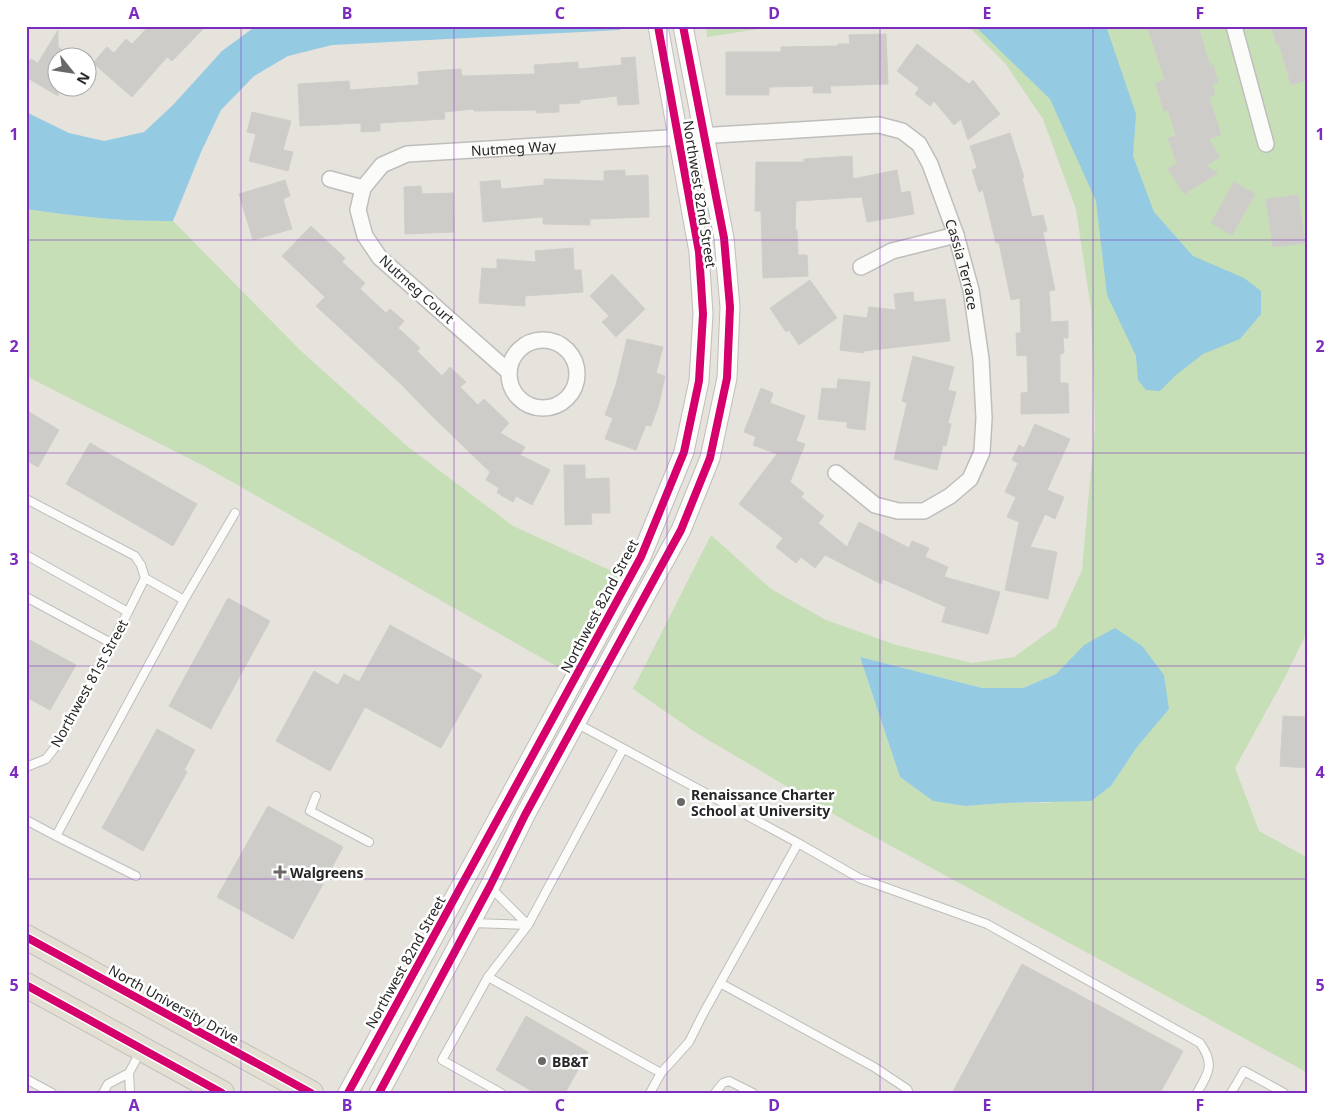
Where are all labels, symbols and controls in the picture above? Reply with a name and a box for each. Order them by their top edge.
text: A [128,2,140,24]
text: B [342,2,352,24]
text: C [555,2,565,24]
text: D [768,2,780,24]
text: E [983,2,992,24]
text: F [1196,2,1204,24]
north arrow [48,48,98,98]
text: N [73,69,95,88]
street label: Northwest 82nd Street [679,119,721,269]
text: 1 [9,123,19,145]
text: 1 [1315,123,1325,145]
street label: Nutmeg Way [470,135,557,160]
street label: Cassia Terrace [941,216,983,311]
street label: Nutmeg Court [376,250,458,328]
text: 2 [9,335,19,357]
text: 2 [1315,335,1325,357]
street label: Northwest 82nd Street [556,536,642,676]
text: 3 [9,548,19,570]
text: 3 [1315,548,1325,570]
street label: Northwest 81st Street [46,616,132,750]
text: 4 [9,761,19,783]
text: 4 [1315,761,1325,783]
place label: Renaissance Charter School at University [691,785,835,820]
marker: Renaissance Charter School at University [675,796,687,808]
place label: Walgreens [290,863,364,882]
marker: Walgreens [274,866,286,878]
street label: Northwest 82nd Street [361,892,449,1032]
street label: North University Drive [105,960,243,1048]
text: 5 [9,974,19,996]
text: 5 [1315,974,1325,996]
place label: BB&T [552,1052,588,1071]
marker: BB&T [536,1055,548,1067]
text: A [128,1094,140,1116]
text: B [342,1094,352,1116]
text: C [555,1094,565,1116]
text: D [768,1094,780,1116]
text: E [983,1094,992,1116]
text: F [1196,1094,1204,1116]

